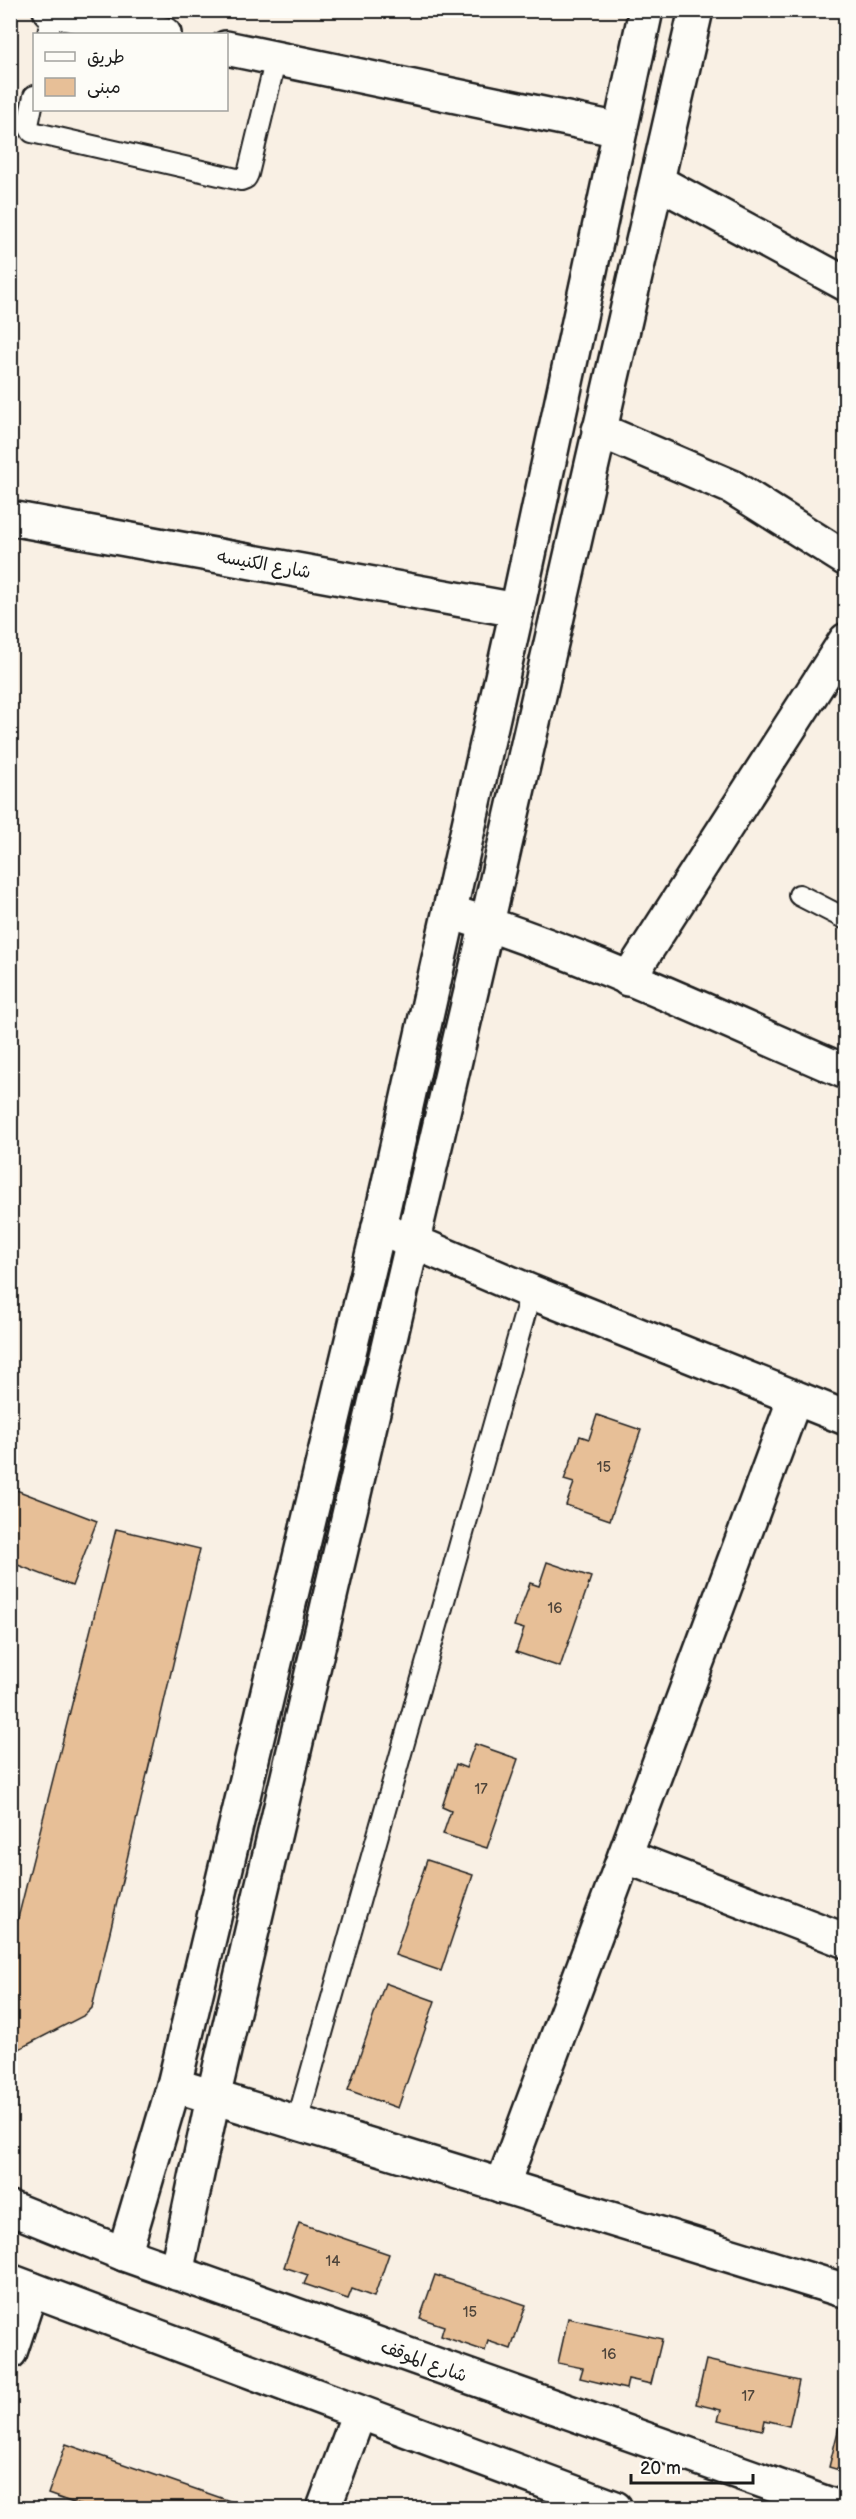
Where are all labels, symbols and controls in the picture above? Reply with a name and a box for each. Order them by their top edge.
legend [33,33,228,111]
text: طريق [87,47,125,68]
text: مبنى [87,77,121,98]
street label: شارع الكنيسه [215,546,312,584]
house number: 15 [597,1458,611,1477]
house number: 16 [548,1599,562,1618]
house number: 17 [474,1780,488,1799]
house number: 14 [326,2252,340,2271]
house number: 15 [463,2303,477,2322]
street label: شارع الموقف [377,2336,470,2388]
house number: 16 [602,2345,616,2364]
house number: 17 [741,2387,755,2406]
scale bar [631,2447,752,2485]
text: 20 m [640,2458,681,2479]

